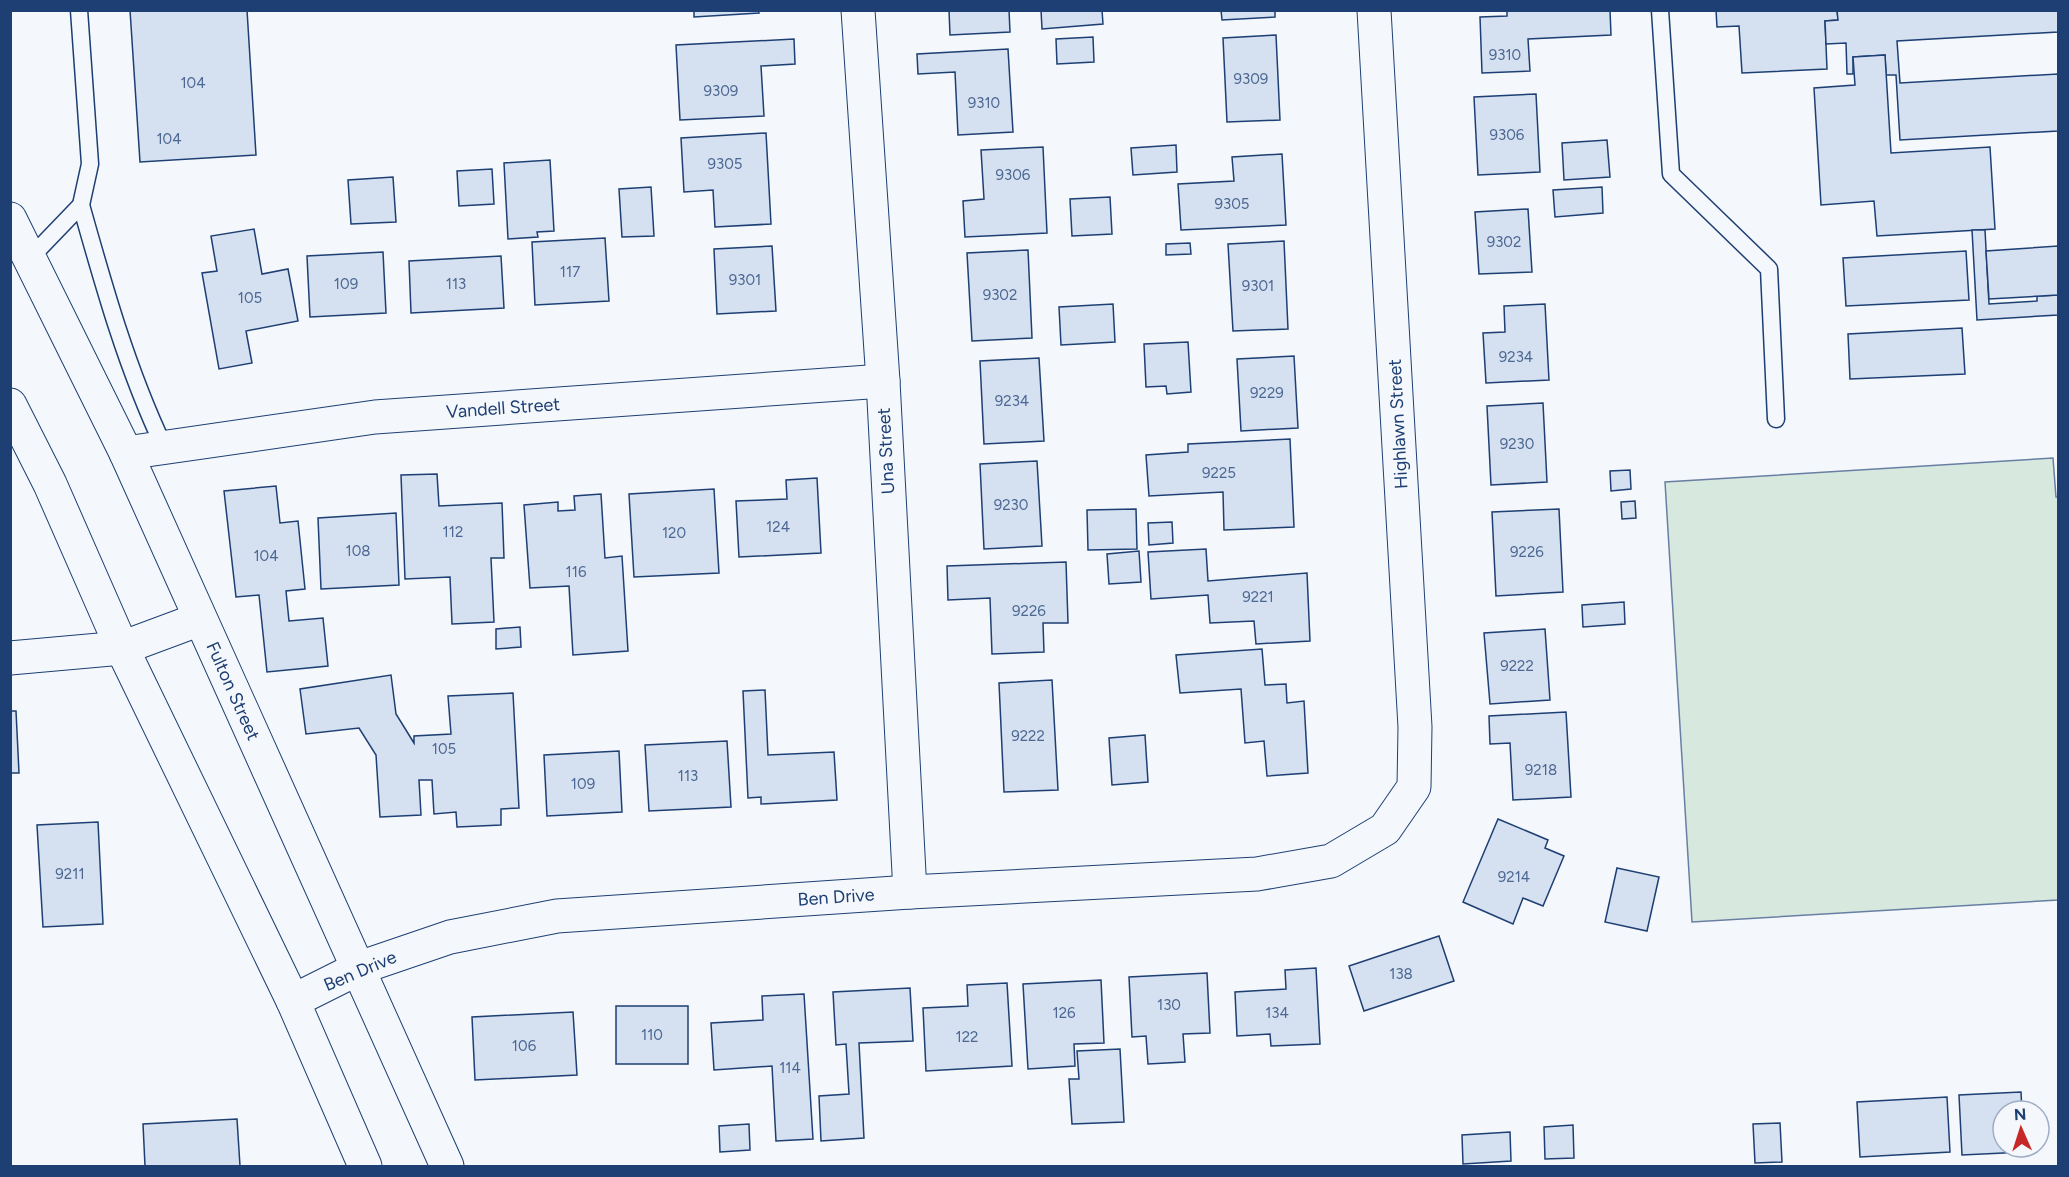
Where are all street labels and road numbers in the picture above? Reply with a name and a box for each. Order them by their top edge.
street label: Highlawn Street [1384,358,1412,490]
street label: Vandell Street [445,393,561,423]
street label: Una Street [873,407,899,495]
street label: Fulton Street [201,638,265,744]
street label: Ben Drive [797,883,875,911]
street label: Ben Drive [320,946,400,996]

